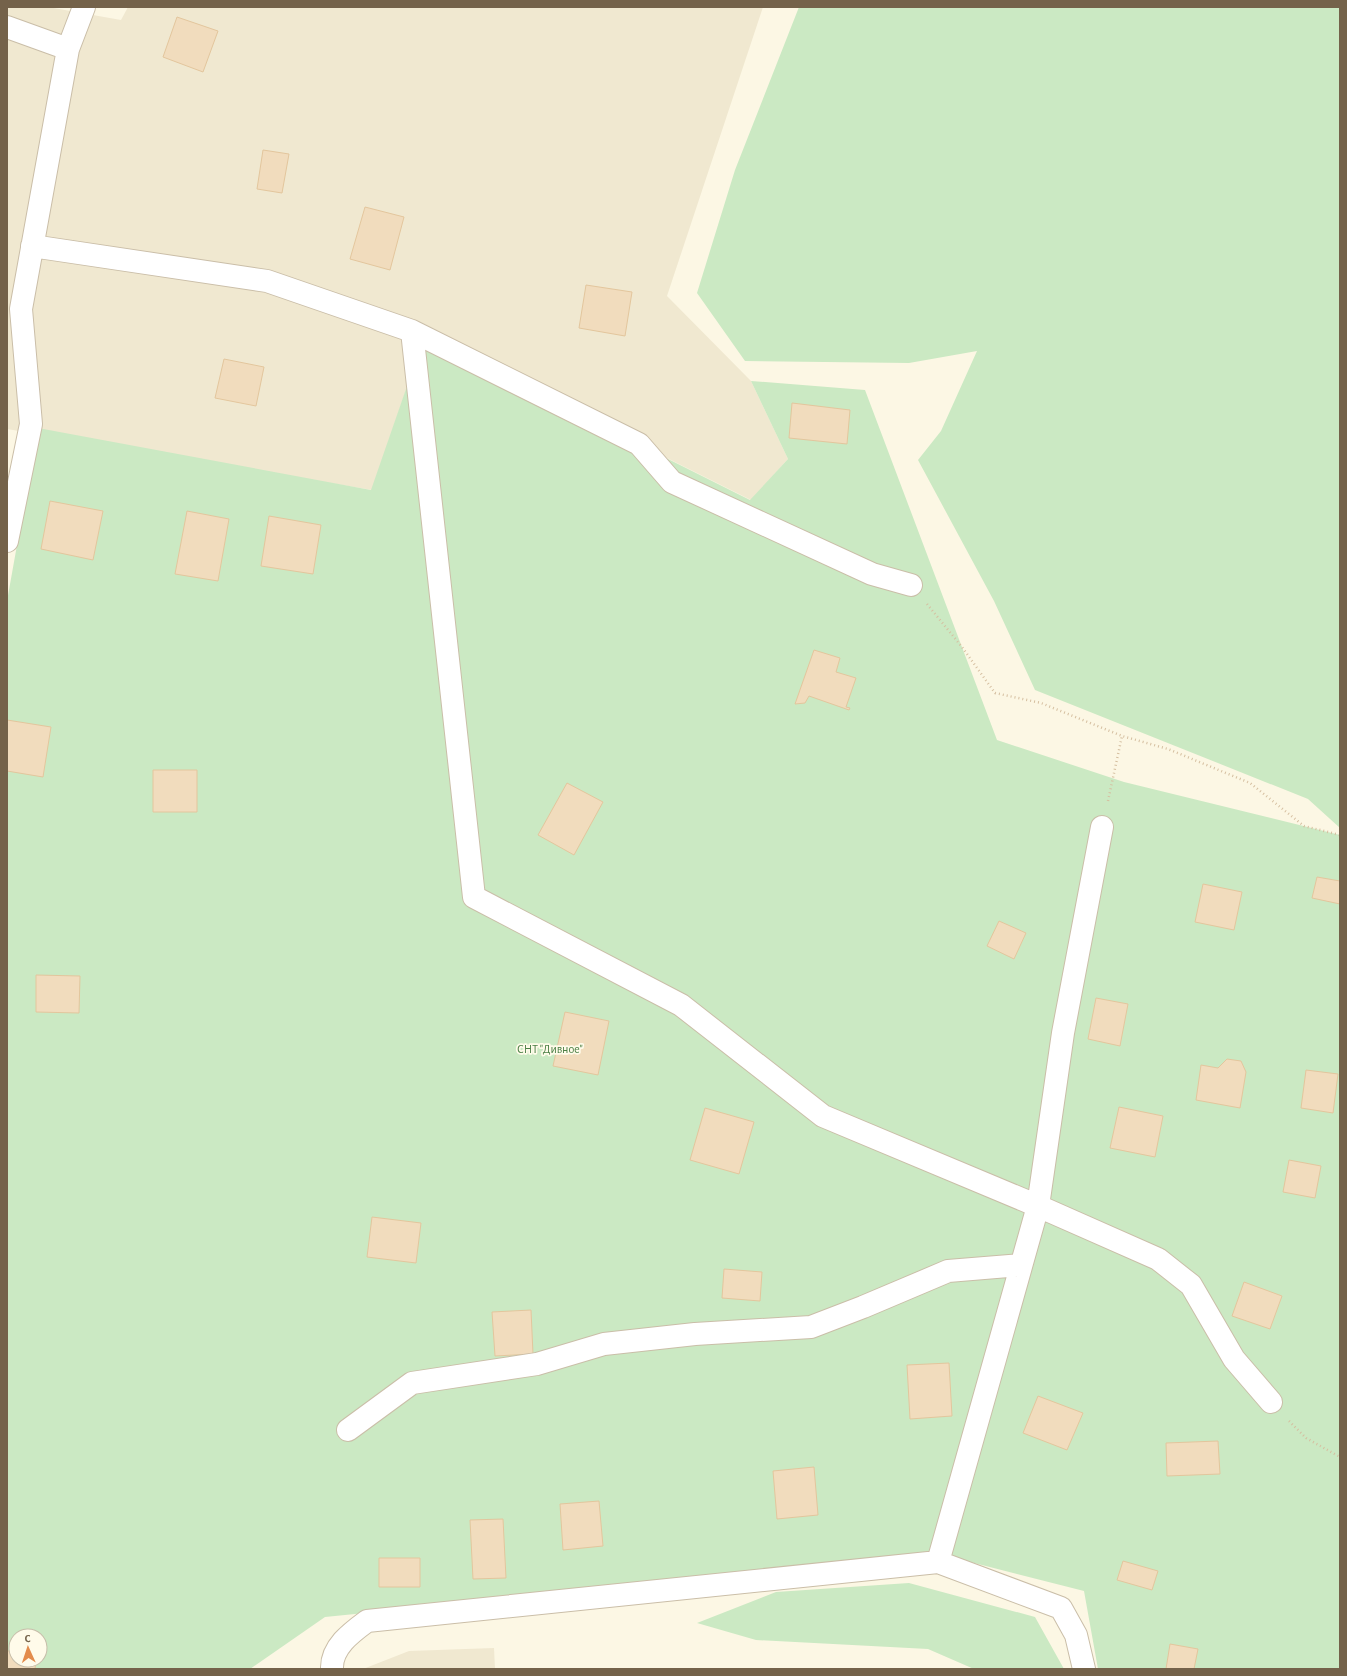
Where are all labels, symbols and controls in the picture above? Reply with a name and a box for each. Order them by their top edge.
park label: СНТ "Дивное" [517,1043,583,1055]
north arrow [8,1628,48,1668]
text: С [24,1633,31,1644]

